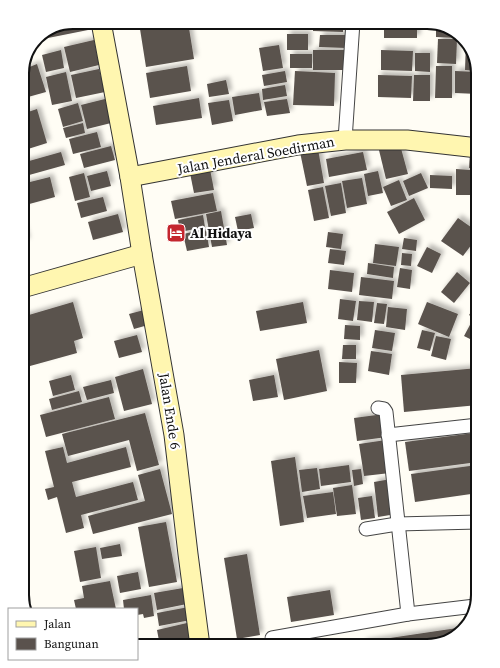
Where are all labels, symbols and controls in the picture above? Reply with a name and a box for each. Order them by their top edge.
street label: Jalan Jenderal Soedirman [175,131,337,179]
hotel icon: Al Hidaya [165,222,187,244]
place label: Al Hidaya [190,223,253,243]
street label: Jalan Ende 6 [154,370,186,451]
legend [8,608,138,660]
text: Jalan [43,616,71,632]
text: Bangunan [44,636,99,652]

